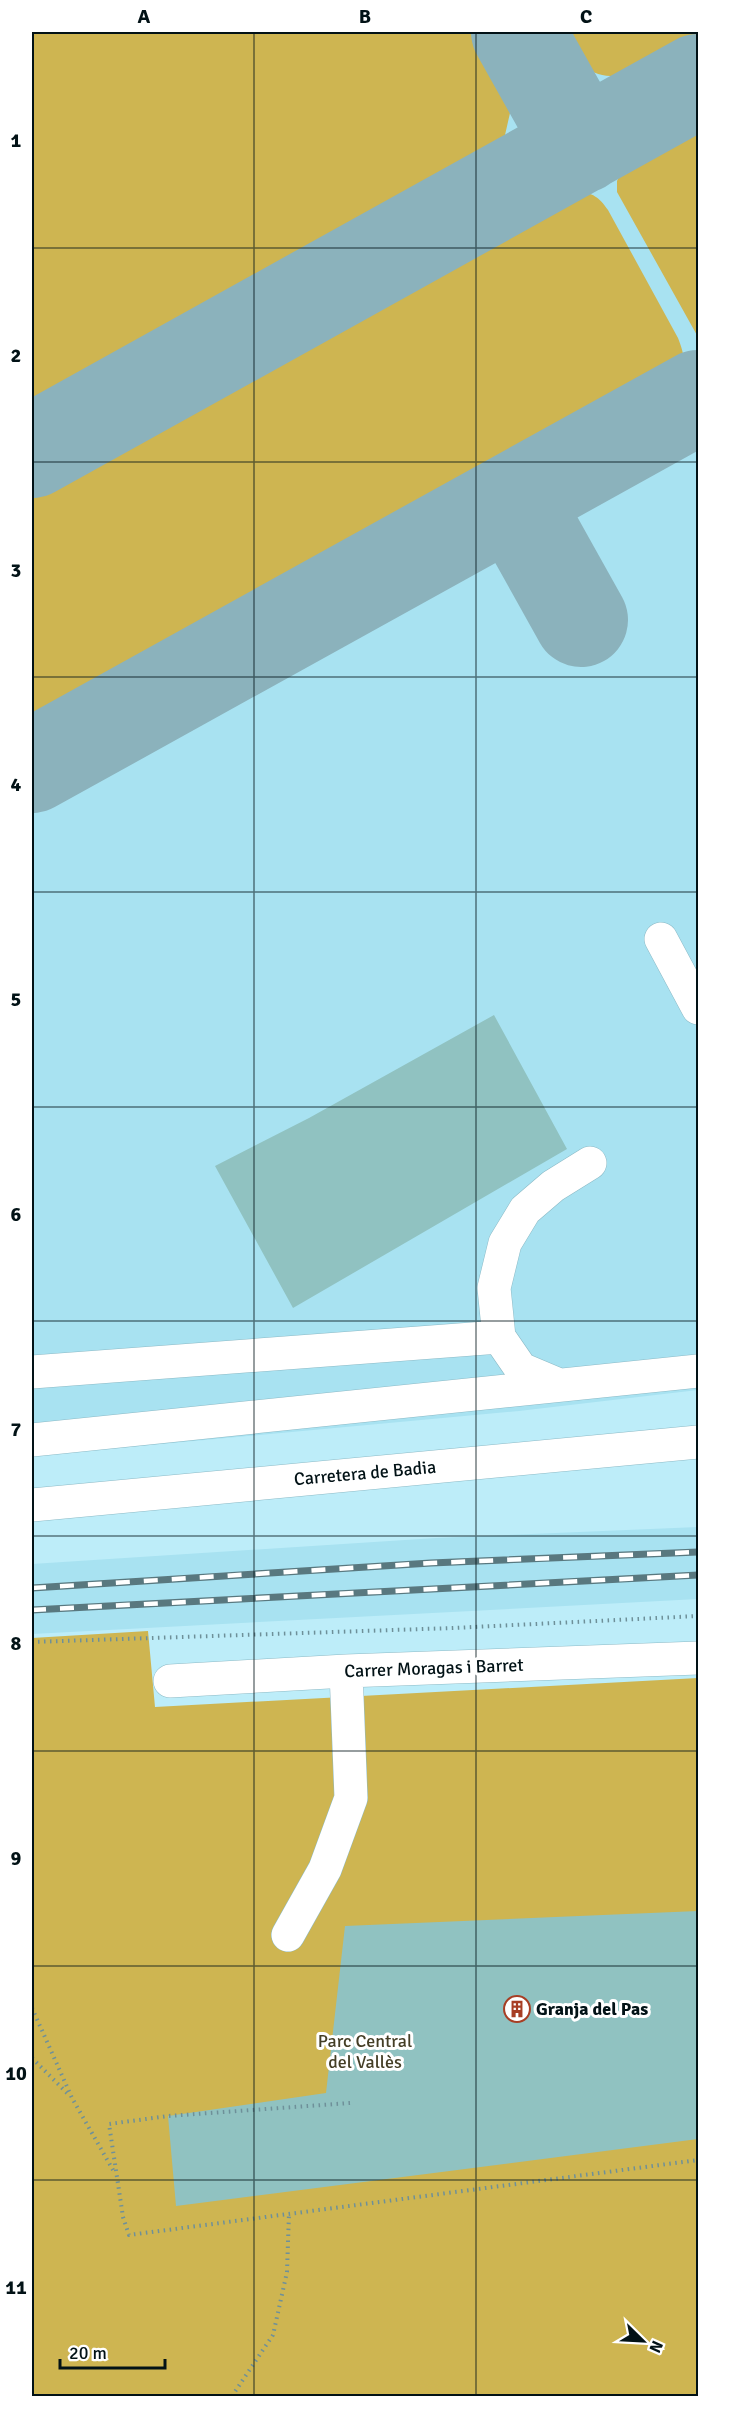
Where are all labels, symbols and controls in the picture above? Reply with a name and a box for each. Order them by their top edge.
text: A [138,4,151,29]
text: B [359,4,371,29]
text: C [580,4,592,29]
text: 1 [11,128,22,153]
text: 2 [11,343,21,368]
text: 3 [11,558,21,583]
text: 4 [11,772,22,797]
text: 5 [11,987,21,1012]
text: 6 [11,1202,22,1227]
text: 7 [11,1417,22,1442]
street label: Carretera de Badia [293,1456,437,1490]
text: 8 [11,1631,22,1656]
street label: Carrer Moragas i Barret [344,1654,524,1682]
text: 9 [11,1846,22,1871]
building icon: Granja del Pas [502,1994,532,2024]
place label: Granja del Pas [536,1998,648,2020]
park label: Parc Central del Vallès [318,2030,412,2073]
text: 10 [5,2061,27,2086]
text: 11 [5,2275,27,2300]
north arrow [613,2311,673,2371]
scale bar [60,2332,165,2370]
text: N [644,2338,667,2356]
text: 20 m [69,2342,107,2364]

